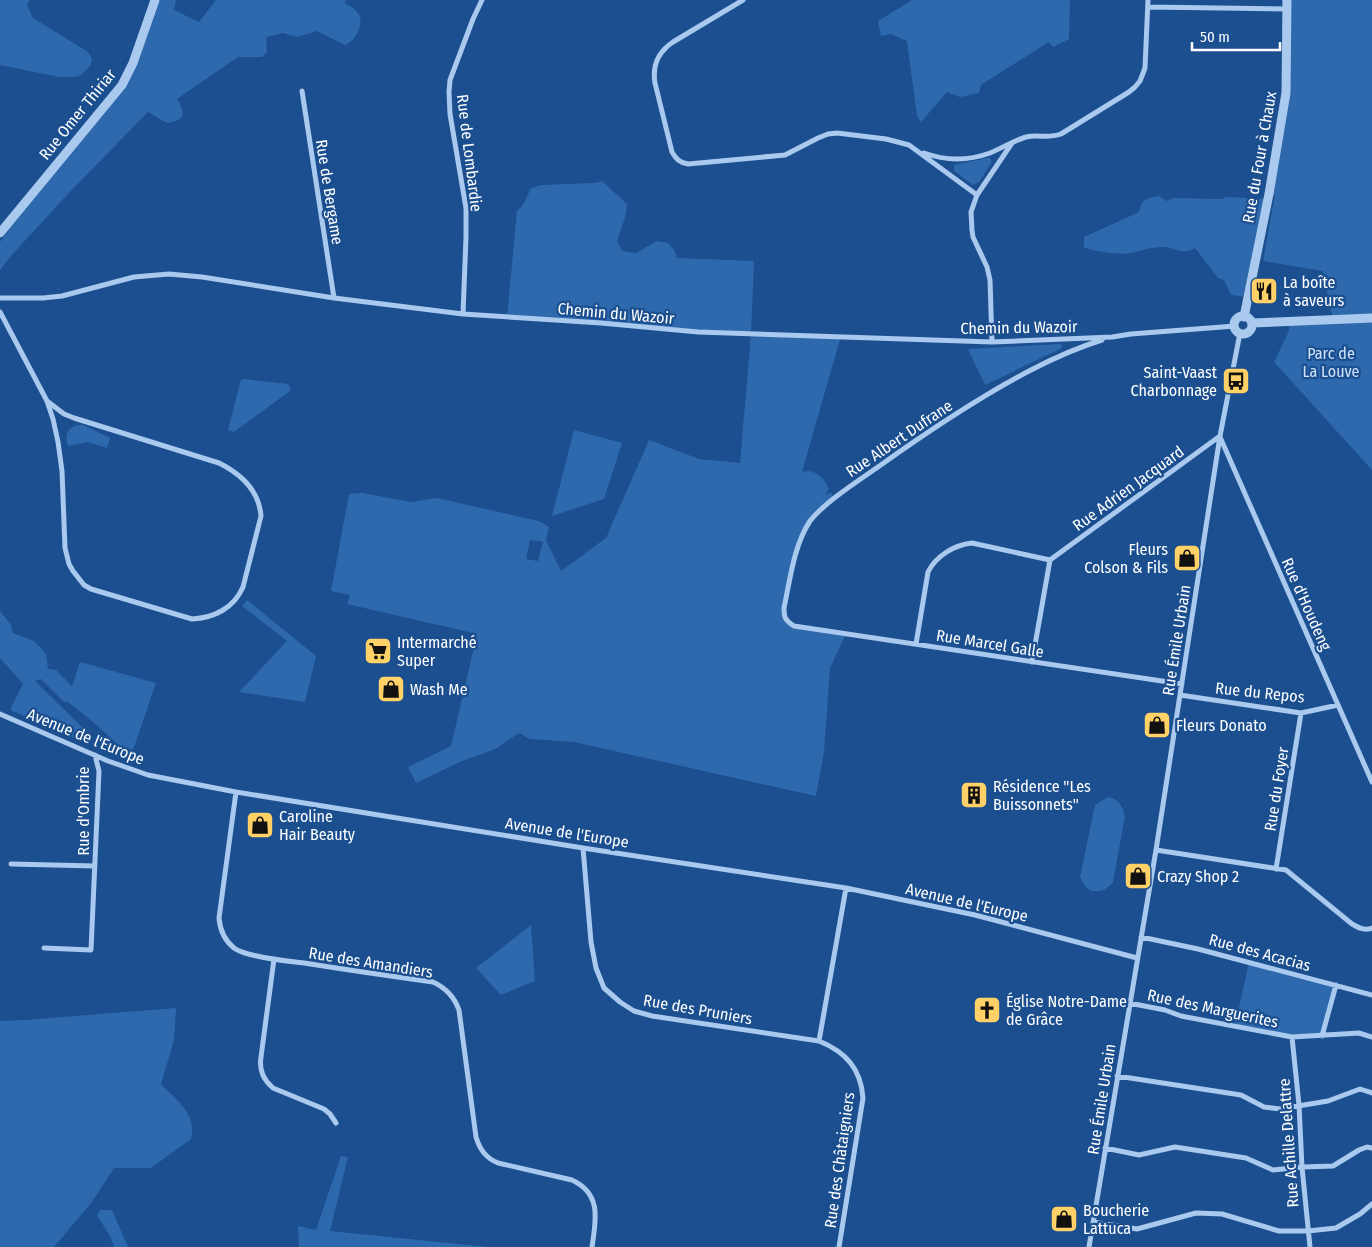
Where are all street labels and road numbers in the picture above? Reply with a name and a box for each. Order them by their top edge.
street label: Rue Omer Thiriar [35,65,120,164]
street label: Rue du Four à Chaux [1239,90,1280,224]
street label: Rue de Lombardie [453,93,486,213]
street label: Rue de Bergame [312,138,347,246]
street label: Chemin du Wazoir [557,299,676,328]
street label: Chemin du Wazoir [960,317,1078,338]
street label: Rue Albert Dufrane [842,396,956,481]
street label: Rue Adrien Jacquard [1069,442,1188,535]
street label: Rue d'Houdeng [1278,555,1336,654]
street label: Rue Émile Urbain [1158,583,1195,697]
street label: Rue Marcel Galle [935,626,1045,661]
street label: Rue du Repos [1214,678,1306,707]
street label: Avenue de l'Europe [24,704,147,769]
street label: Rue du Foyer [1260,745,1293,832]
street label: Rue d'Ombrie [74,766,93,855]
street label: Avenue de l'Europe [504,813,630,852]
street label: Avenue de l'Europe [904,879,1030,926]
street label: Rue des Acacias [1207,930,1313,975]
street label: Rue des Amandiers [307,943,435,982]
street label: Rue des Marguerites [1146,985,1280,1032]
street label: Rue des Pruniers [642,991,754,1028]
street label: Rue Émile Urbain [1083,1042,1120,1156]
street label: Rue Achille Delattre [1275,1078,1302,1208]
street label: Rue des Châtaigniers [821,1091,858,1229]

